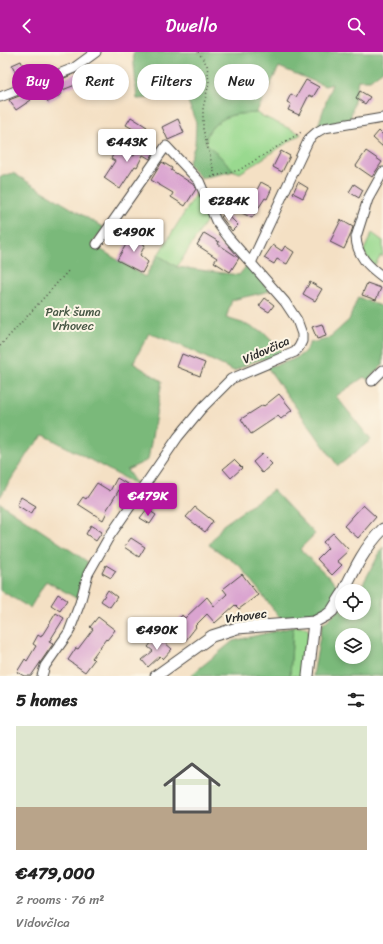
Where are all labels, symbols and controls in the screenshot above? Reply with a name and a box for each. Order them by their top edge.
text: Dwello [166,10,217,42]
icon: back [16,15,38,37]
icon: search [345,15,367,37]
chip: Buy [12,64,64,100]
chip: Rent [72,64,129,100]
chip: Filters [137,64,206,100]
chip: New [214,64,269,100]
pin: €443K [99,129,155,163]
text: €443K [107,130,147,153]
pin: €284K [201,188,257,222]
text: €284K [209,189,249,212]
pin: €490K [106,219,162,253]
text: €490K [114,220,154,243]
park label: Park šuma Vrhovec [46,301,100,337]
street label: Vidovčica [239,330,293,370]
pin: €479K [120,483,176,517]
text: €479K [128,484,168,507]
map controls [335,584,371,664]
button: locate [335,584,371,620]
street label: Vrhovec [224,602,268,630]
pin: €490K [129,617,185,651]
text: €490K [137,618,177,641]
button: layers [335,628,371,664]
text: 5 homes [16,685,77,715]
icon: filters [345,689,367,711]
icon: home [156,752,228,824]
text: €479,000 [16,858,95,888]
text: 2 rooms · 76 m² [16,888,104,911]
text: Vidovčica [16,911,70,934]

